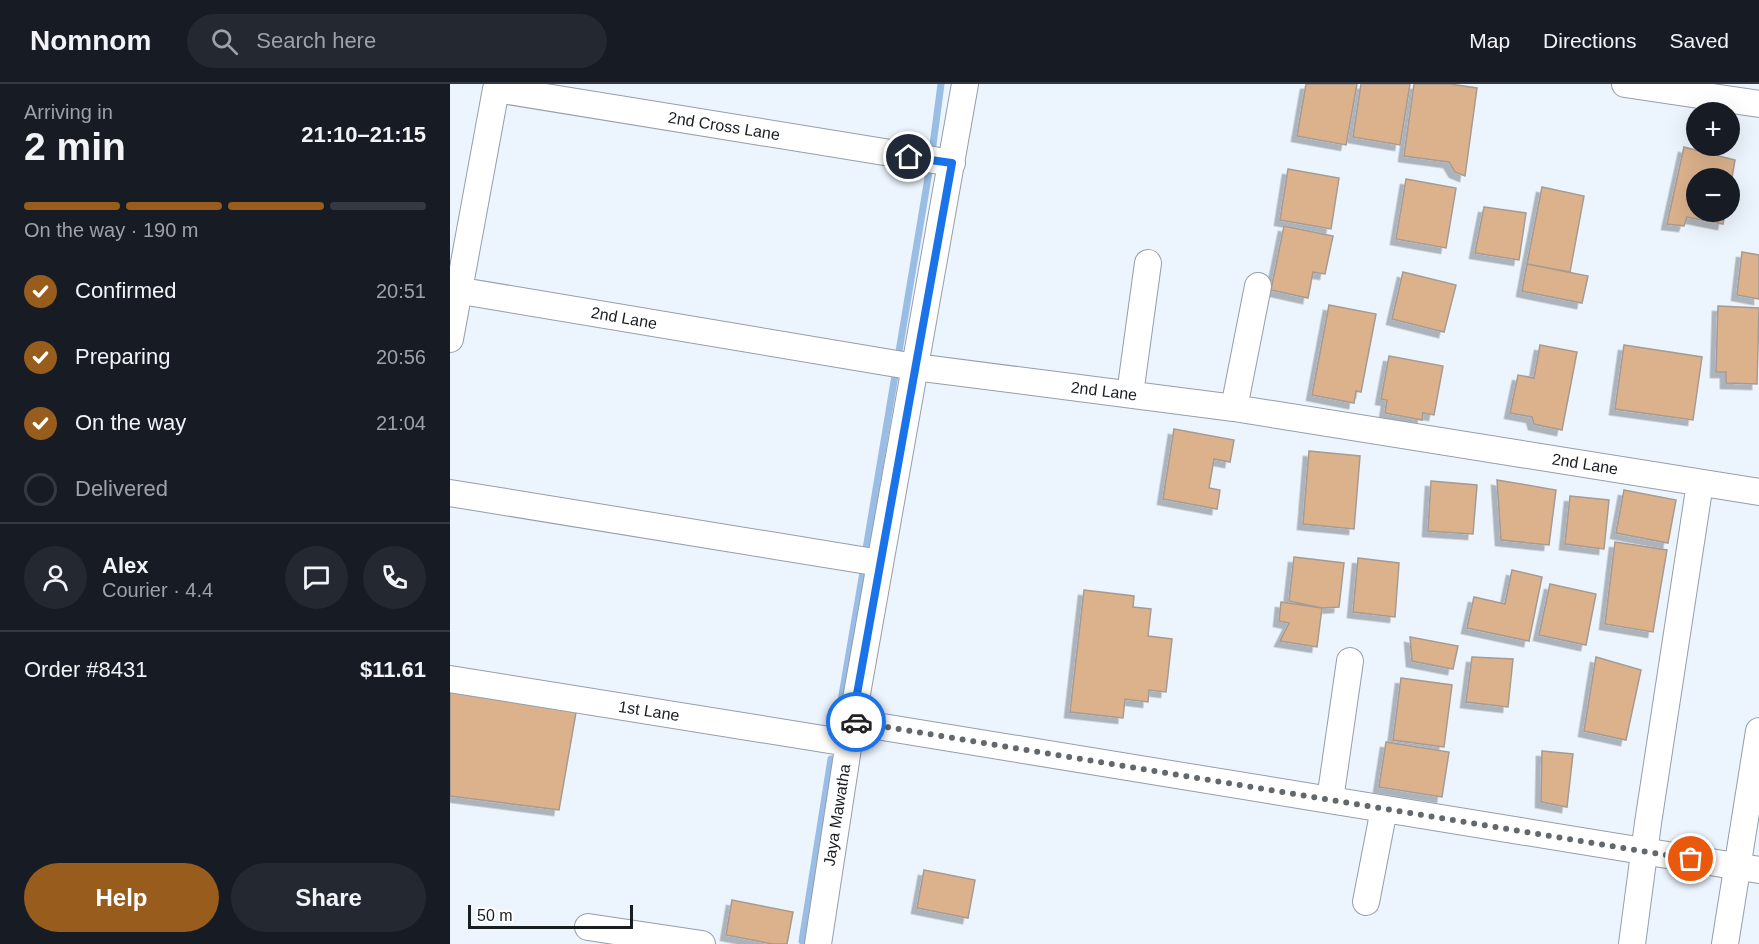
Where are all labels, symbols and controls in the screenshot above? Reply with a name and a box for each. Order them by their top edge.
search box [187,14,607,68]
text: Nomnom [30,25,151,56]
icon: search [208,25,241,58]
text: Search here [256,28,376,53]
text: Map [1469,29,1510,52]
text: Directions [1543,29,1636,52]
text: Saved [1669,29,1729,52]
text: Arriving in [24,101,113,123]
map controls [1686,102,1740,222]
button: + [1686,102,1740,156]
street label: 2nd Cross Lane [667,109,781,143]
text: 21:10–21:15 [301,122,426,147]
text: 2 min [24,125,126,168]
pin [883,131,934,182]
icon: home [892,140,925,173]
button: − [1686,168,1740,222]
text: On the way · 190 m [24,219,199,241]
icon: check [24,275,57,308]
text: Confirmed [75,278,176,303]
text: 20:51 [376,280,426,302]
street label: 2nd Lane [590,304,658,332]
icon: check [24,341,57,374]
text: Preparing [75,344,170,369]
text: 20:56 [376,346,426,368]
street label: 2nd Lane [1070,378,1138,404]
icon: check [24,407,57,440]
text: On the way [75,410,186,435]
text: 21:04 [376,412,426,434]
street label: 2nd Lane [1551,450,1619,478]
text: Delivered [75,476,168,501]
button: person [24,546,87,609]
button: chat [285,546,348,609]
button: phone [363,546,426,609]
text: Alex [102,553,148,578]
text: Courier · 4.4 [102,579,213,601]
text: Order #8431 [24,657,148,682]
text: $11.61 [360,657,426,682]
courier [826,692,886,752]
street label: 1st Lane [617,698,681,724]
icon: car [840,706,873,739]
street label: Jaya Mawatha [821,763,853,867]
pin [1665,833,1716,884]
icon: bag [1674,842,1707,875]
button: Help [24,863,219,932]
button: Share [231,863,426,932]
scale bar [468,902,633,930]
text: 50 m [477,907,513,924]

